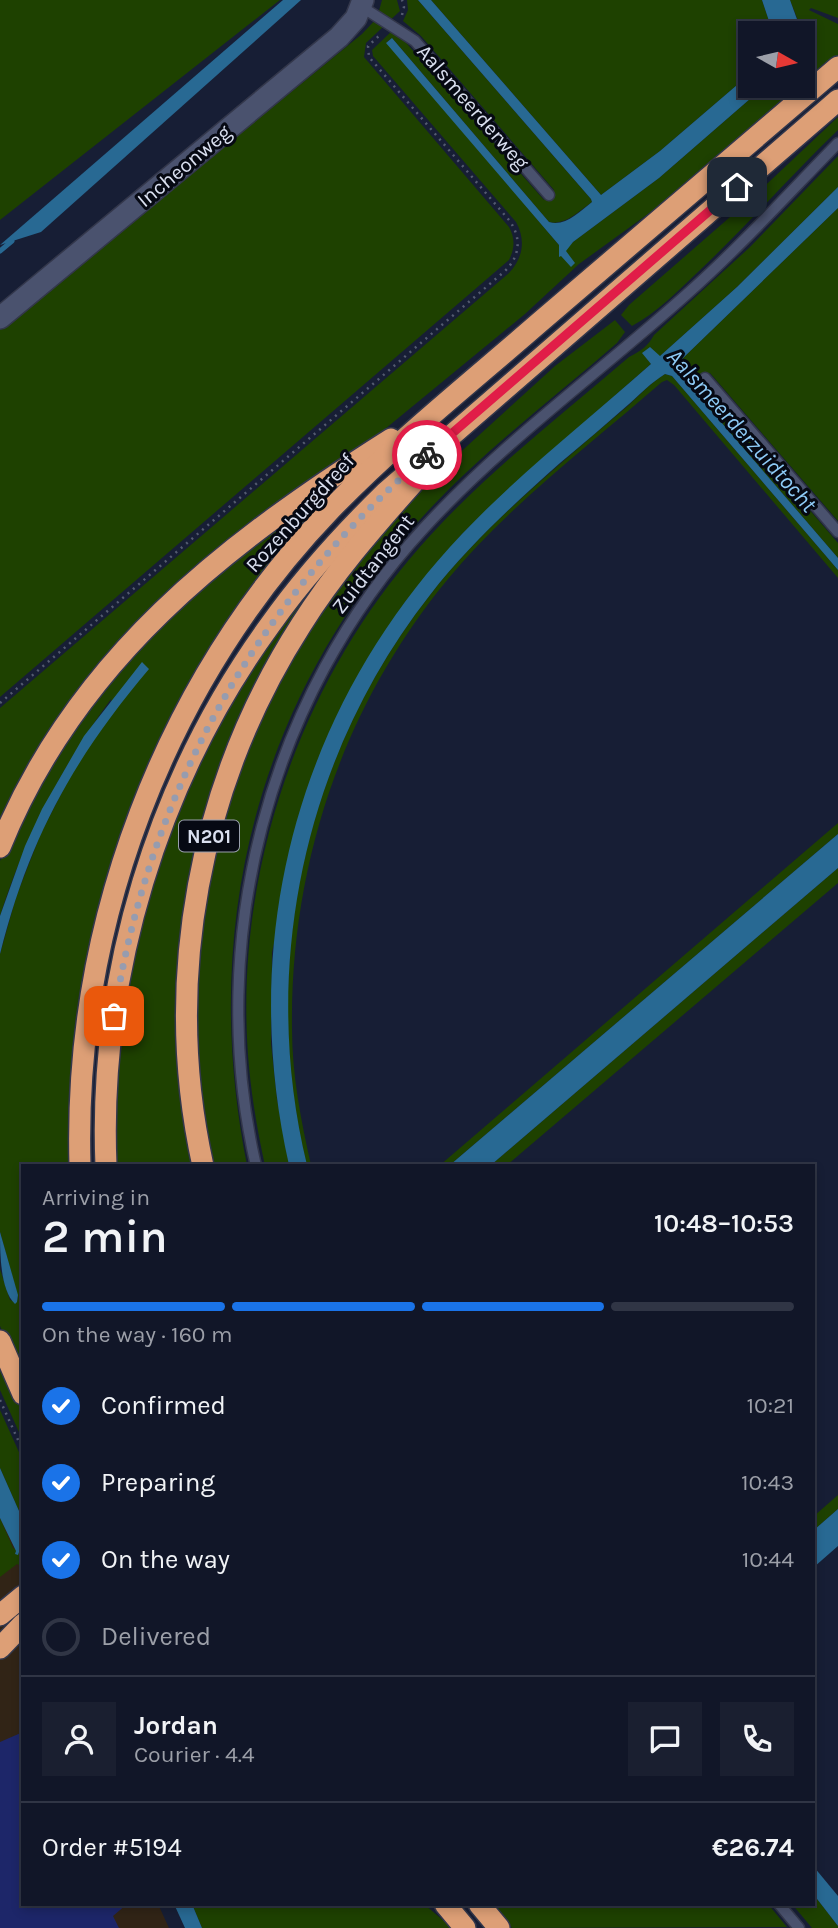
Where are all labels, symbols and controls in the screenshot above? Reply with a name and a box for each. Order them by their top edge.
north arrow [738,21,816,98]
map controls [738,21,815,98]
street label: Aalsmeerderweg [412,39,534,175]
street label: Incheonweg [132,120,236,212]
pin [707,157,767,217]
icon: home [718,168,756,206]
water label: Aalsmeerderzuidtocht [661,343,823,518]
courier [392,420,462,490]
icon: bike [408,436,446,474]
street label: Rozenburgdreef [241,448,360,577]
street label: Zuidtangent [327,510,419,618]
road number: N201 [179,820,239,852]
pin [84,986,144,1046]
icon: bag [95,997,133,1035]
text: Arriving in [42,1184,150,1211]
text: 10:48–10:53 [654,1208,794,1239]
text: 2 min [42,1210,168,1264]
text: On the way · 160 m [42,1321,232,1348]
icon: check [42,1387,80,1425]
text: Confirmed [101,1390,226,1421]
text: 10:21 [747,1392,794,1419]
icon: check [42,1464,80,1502]
text: Preparing [101,1467,215,1498]
text: 10:43 [741,1469,794,1496]
icon: check [42,1541,80,1579]
text: On the way [101,1544,230,1575]
text: 10:44 [742,1546,794,1573]
text: Delivered [101,1621,211,1652]
button: person [42,1702,116,1776]
button: chat [628,1702,702,1776]
button: phone [720,1702,794,1776]
text: Jordan [134,1710,218,1741]
text: Courier · 4.4 [134,1741,255,1768]
text: Order #5194 [42,1832,182,1863]
text: €26.74 [712,1832,794,1863]

